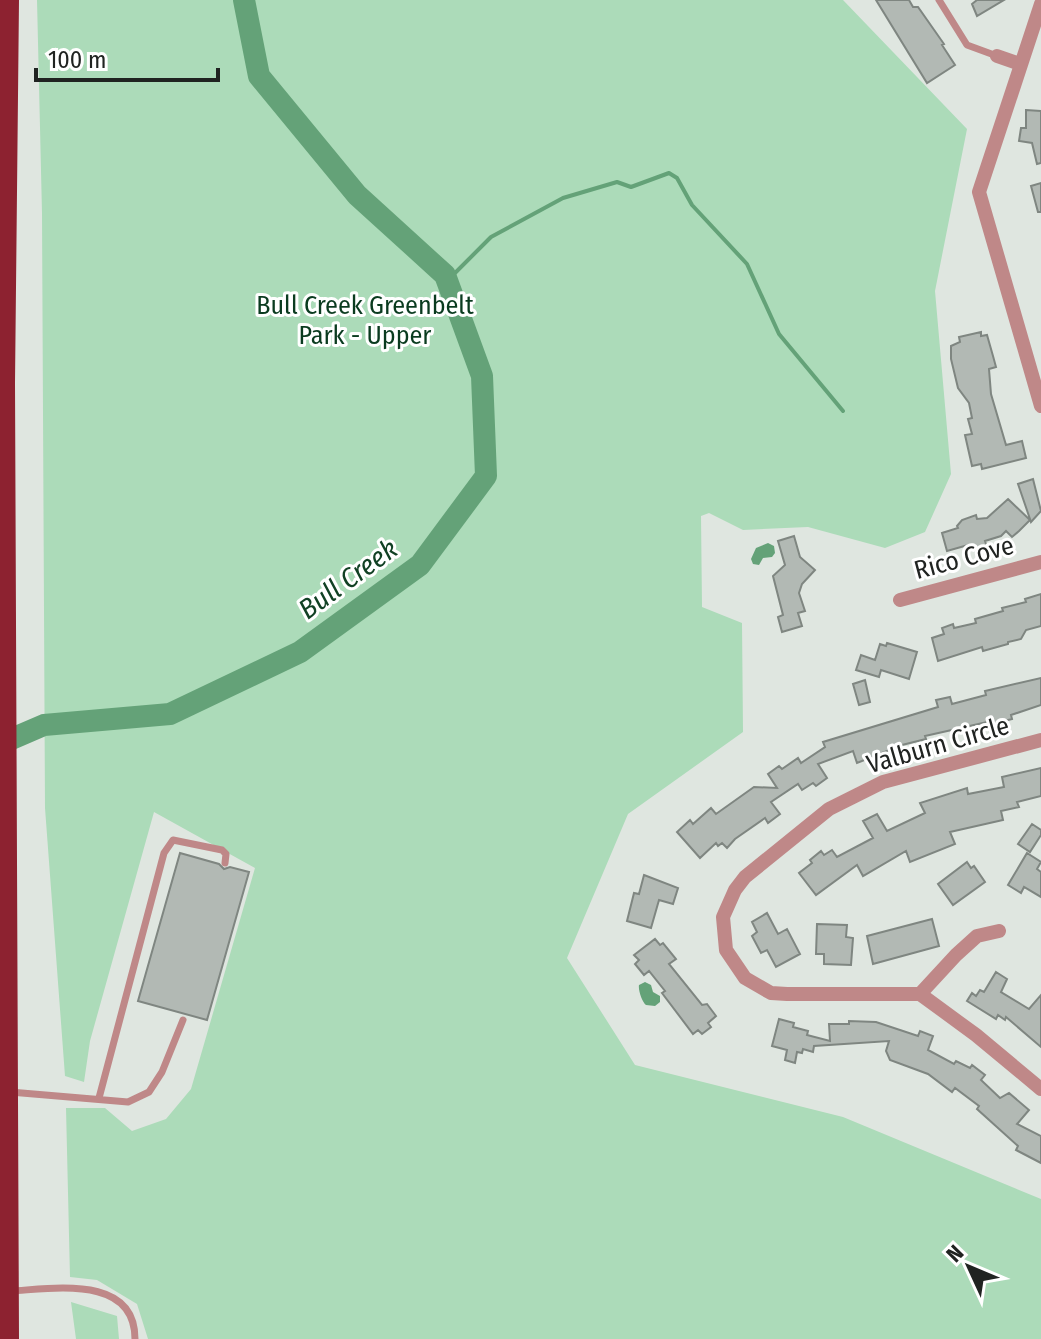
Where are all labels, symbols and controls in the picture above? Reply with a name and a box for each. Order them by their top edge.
scale bar [36,32,218,82]
text: 100 m [48,46,106,74]
park label: Bull Creek Greenbelt Park - Upper [256,290,474,351]
street label: Rico Cove [911,530,1017,586]
water label: Bull Creek [292,532,404,626]
street label: Valburn Circle [863,710,1013,780]
north arrow [929,1227,1009,1307]
text: N [941,1239,969,1268]

